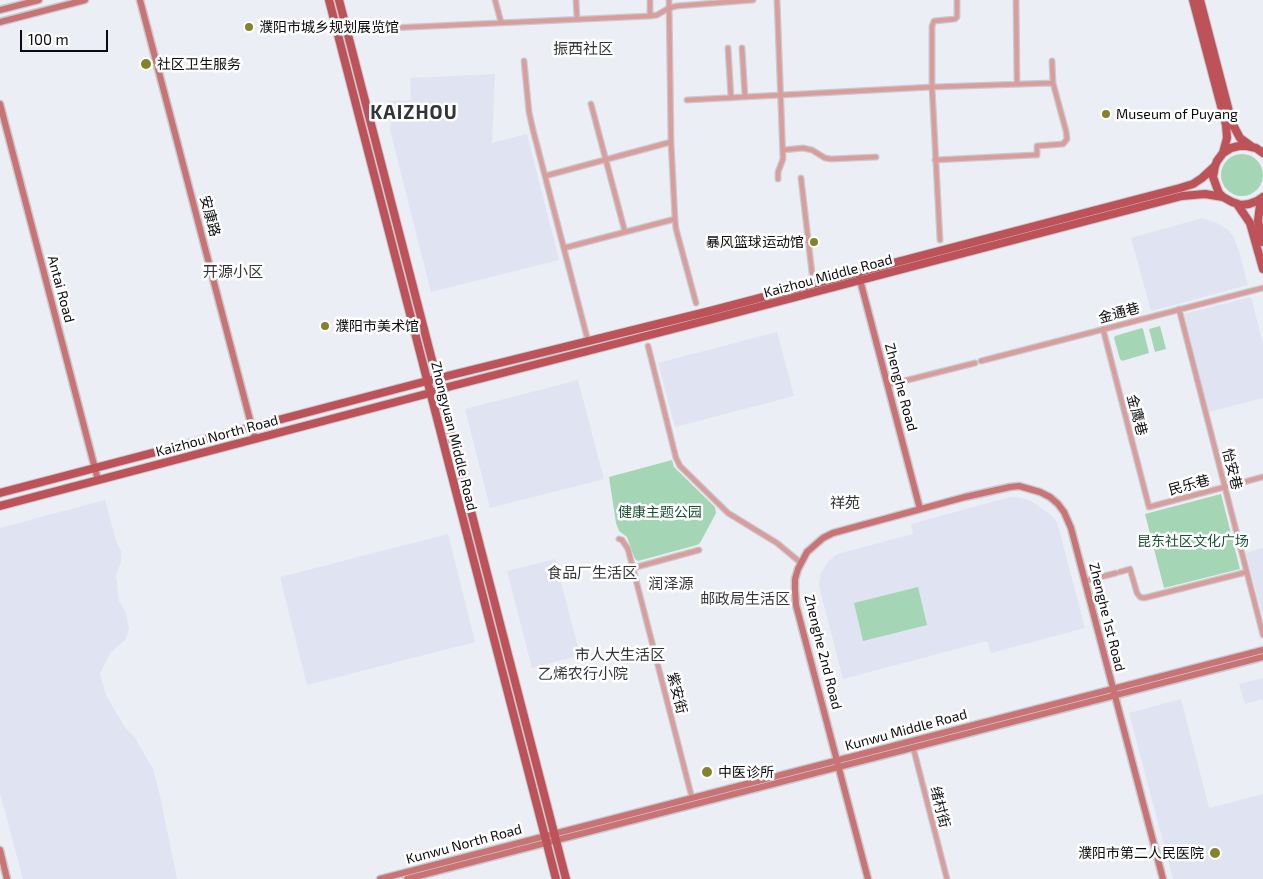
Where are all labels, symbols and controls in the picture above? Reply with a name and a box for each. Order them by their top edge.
place label: 濮阳市城乡规划展览馆 [259,19,399,35]
scale bar [22,20,110,52]
marker: 濮阳市城乡规划展览馆 [243,21,255,33]
text: 100 m [28,30,69,48]
district label: 振西社区 [553,40,613,58]
place label: 社区卫生服务 [157,56,241,72]
marker: 社区卫生服务 [139,57,153,71]
district label: KAIZHOU [369,102,459,124]
place label: Museum of Puyang [1116,106,1238,122]
marker: Museum of Puyang [1100,108,1112,120]
street label: 安康路 [196,194,224,238]
place label: 暴风篮球运动馆 [706,234,804,250]
marker: 暴风篮球运动馆 [808,236,820,248]
street label: Kaizhou Middle Road [762,251,894,301]
street label: Antai Road [44,254,78,324]
district label: 开源小区 [203,263,263,281]
street label: 金通巷 [1097,299,1141,327]
place label: 濮阳市美术馆 [335,318,419,334]
marker: 濮阳市美术馆 [319,320,331,332]
street label: Zhenghe Road [881,341,921,433]
street label: Zhongyuan Middle Road [427,360,481,512]
street label: 金鹰巷 [1123,393,1151,437]
street label: Kaizhou North Road [154,412,280,460]
street label: 怡安巷 [1219,447,1245,491]
street label: 民乐巷 [1167,471,1211,499]
district label: 祥苑 [830,494,860,512]
park label: 健康主题公园 [618,504,702,520]
park label: 昆东社区文化广场 [1137,533,1249,549]
street label: Zhenghe 1st Road [1085,561,1129,673]
district label: 食品厂生活区 [547,564,637,582]
district label: 润泽源 [649,575,693,593]
district label: 邮政局生活区 [700,590,790,608]
street label: Zhenghe 2nd Road [801,593,845,711]
district label: 市人大生活区 [575,646,665,664]
district label: 乙烯农行小院 [538,665,628,683]
street label: 紫安街 [664,671,690,715]
street label: Kunwu Middle Road [843,706,969,754]
place label: 中医诊所 [718,764,774,780]
marker: 中医诊所 [700,765,714,779]
street label: 绪村街 [927,785,953,829]
street label: Kunwu North Road [404,820,524,868]
place label: 濮阳市第二人民医院 [1078,845,1204,861]
marker: 濮阳市第二人民医院 [1208,846,1222,860]

